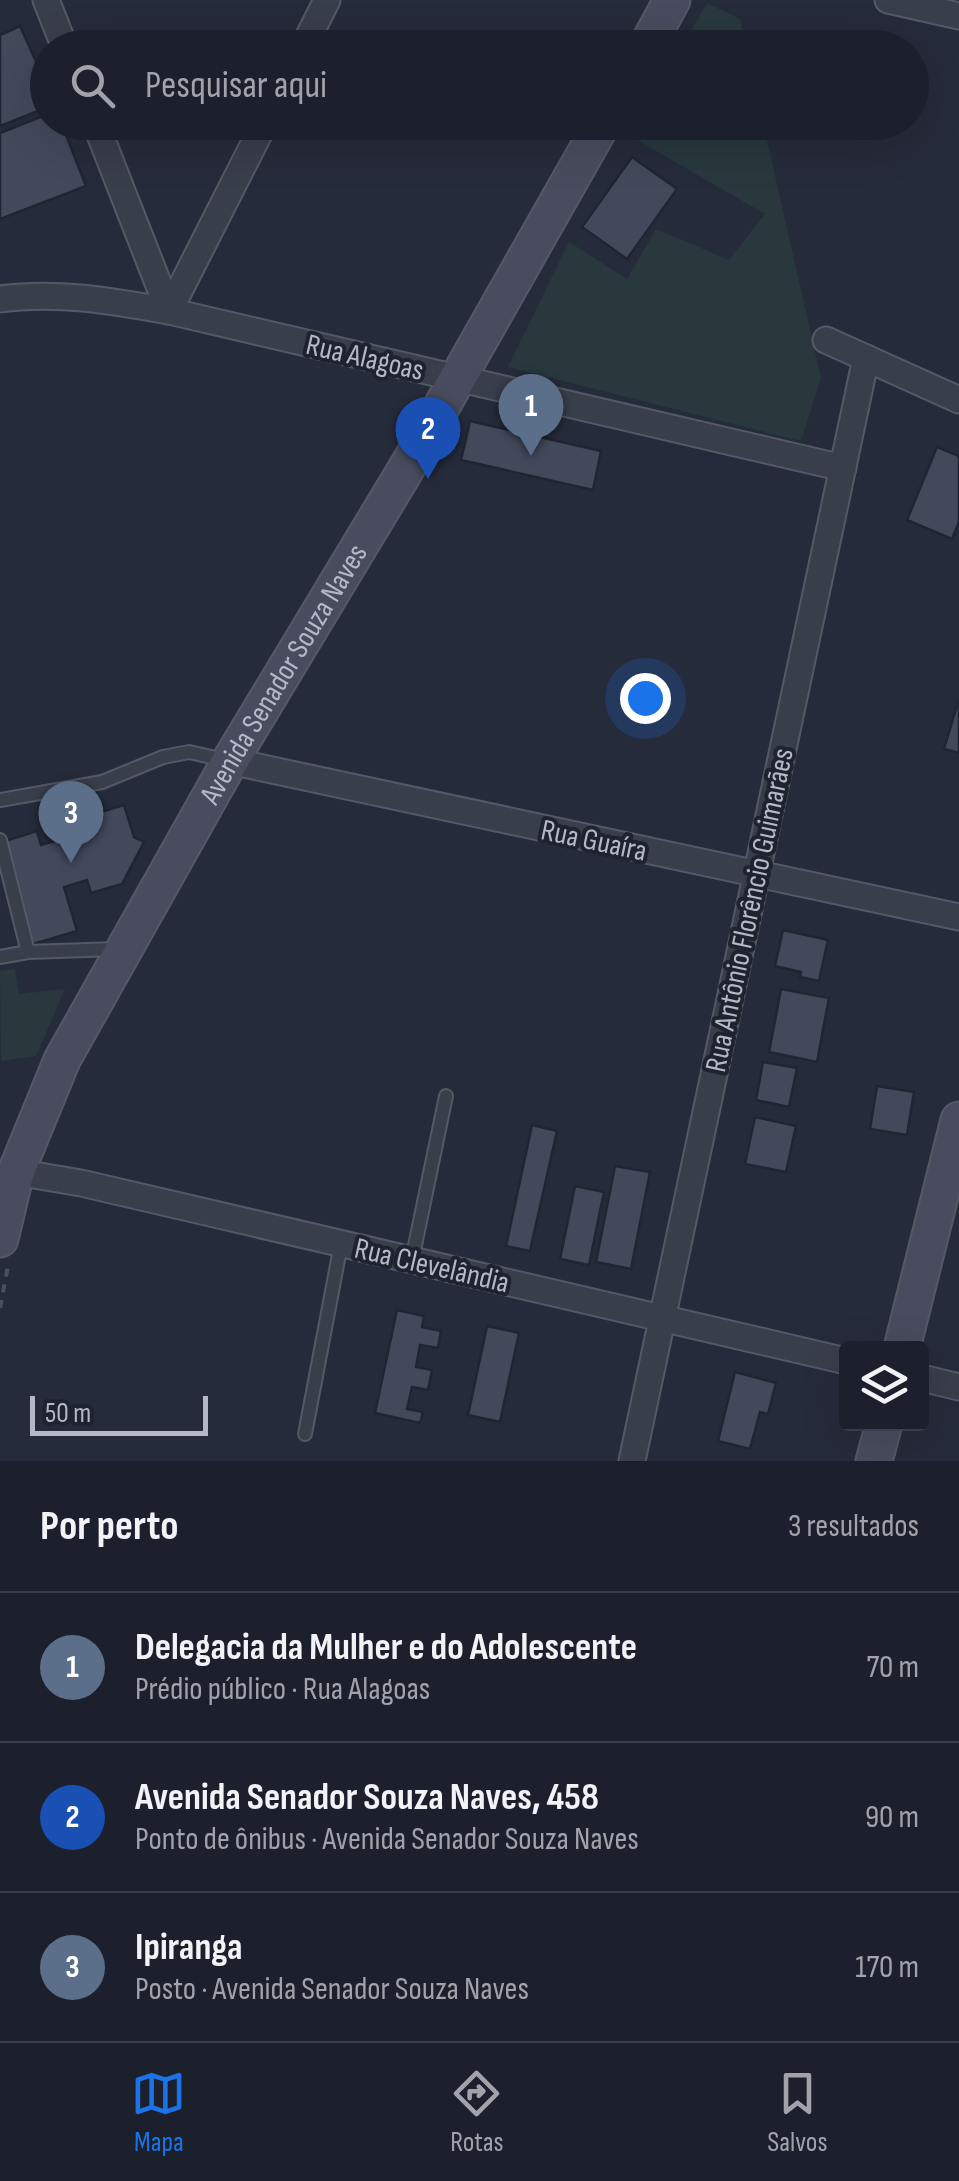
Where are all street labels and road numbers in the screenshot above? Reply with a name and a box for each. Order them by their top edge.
street label: Rua Alagoas [302,327,427,389]
street label: Avenida Senador Souza Naves [192,538,376,812]
street label: Rua Antônio Florêncio Guimarães [698,745,802,1075]
street label: Rua Guaíra [538,812,650,870]
street label: Rua Clevelândia [351,1231,513,1301]

